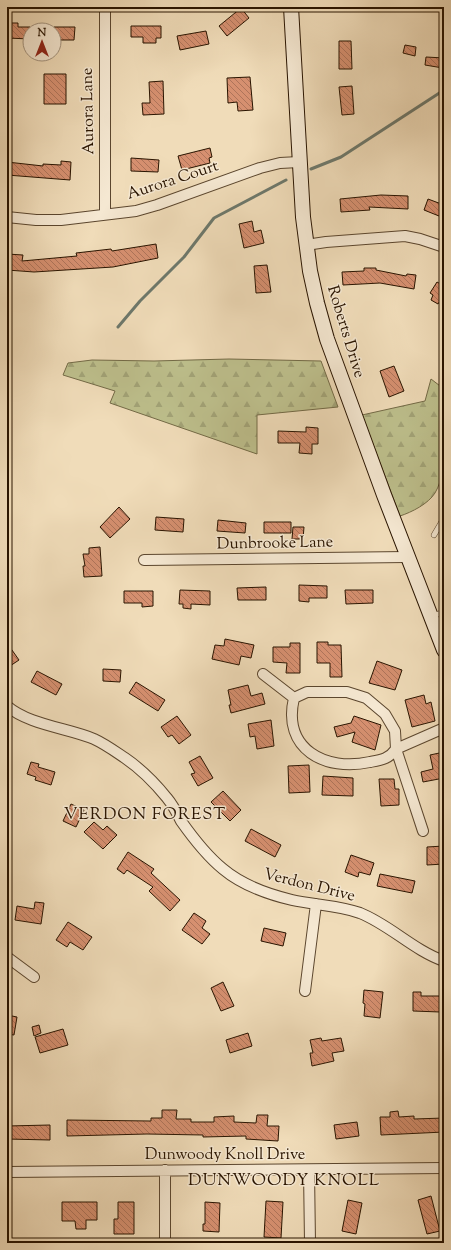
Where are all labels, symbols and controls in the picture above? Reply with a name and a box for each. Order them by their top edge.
north arrow [22,22,62,62]
text: N [37,25,47,41]
street label: Aurora Lane [77,67,101,155]
street label: Aurora Court [124,155,222,207]
street label: Roberts Drive [320,283,370,381]
street label: Dunbrooke Lane [217,531,333,557]
district label: VERDON FOREST [64,803,226,827]
street label: Verdon Drive [261,863,357,909]
street label: Dunwoody Knoll Drive [145,1144,305,1167]
district label: DUNWOODY KNOLL [188,1169,380,1193]

